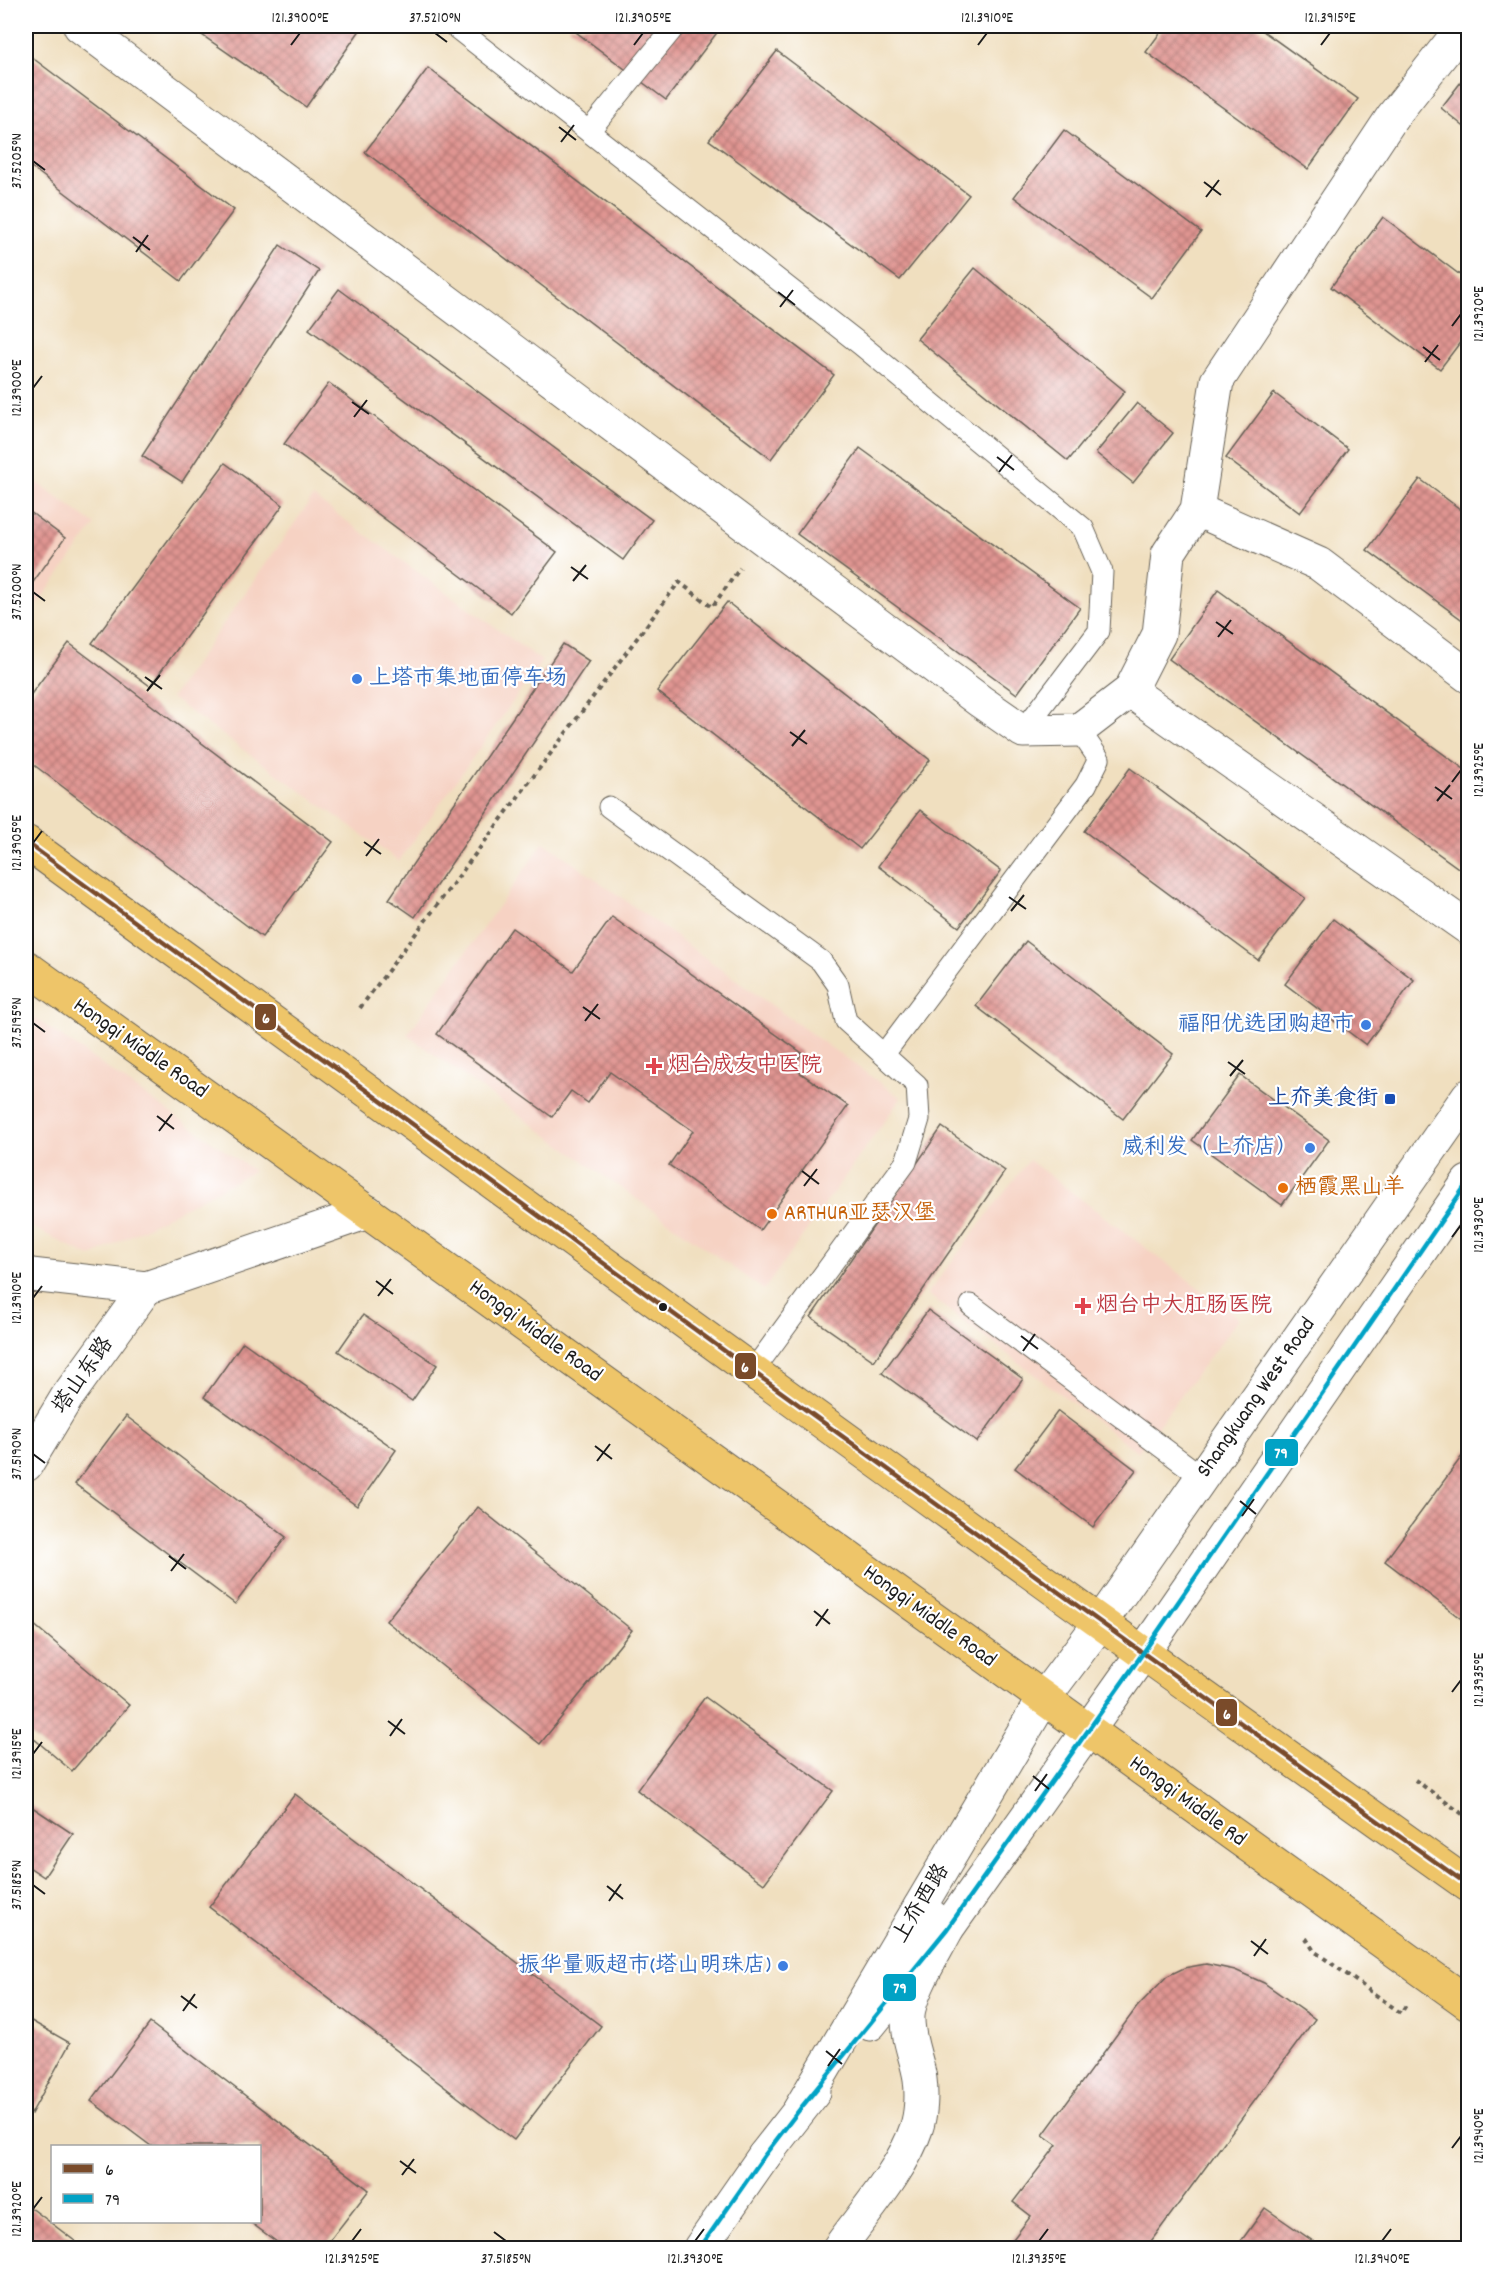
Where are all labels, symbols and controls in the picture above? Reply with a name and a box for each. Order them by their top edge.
text: 121.3900°E [271,8,329,30]
text: 37.5210°N [409,8,461,30]
text: 121.3905°E [615,8,671,30]
text: 121.3910°E [961,8,1013,30]
text: 121.3915°E [1304,8,1356,30]
text: 37.5205°N [7,133,29,189]
text: 121.3920°E [1469,286,1491,342]
text: 121.3900°E [7,359,29,417]
text: 37.5200°N [7,564,29,620]
place label: 上塔市集地面停车场 [369,664,567,695]
marker: 上塔市集地面停车场 [350,672,364,686]
text: 121.3925°E [1469,743,1491,797]
text: 121.3905°E [7,815,29,871]
street label: Hongqi Middle Road [66,991,214,1107]
text: 37.5195°N [7,997,29,1049]
line badge: 6 [254,1003,277,1031]
text: 6 [262,1008,270,1031]
place label: 福阳优选团购超市 [1178,1010,1354,1041]
marker: 福阳优选团购超市 [1359,1018,1373,1032]
place label: 烟台成友中医院 [668,1051,822,1082]
marker: 烟台成友中医院 [645,1057,663,1075]
place label: 上夼美食街 [1268,1084,1378,1115]
marker: 上夼美食街 [1383,1092,1397,1106]
place label: 威利发（上夼店） [1122,1133,1298,1164]
marker: 威利发（上夼店） [1303,1141,1317,1155]
place label: 栖霞黑山羊 [1295,1173,1405,1204]
marker: 栖霞黑山羊 [1276,1181,1290,1195]
text: 121.3930°E [1469,1197,1491,1253]
place label: ARTHUR亚瑟汉堡 [784,1199,936,1230]
marker: ARTHUR亚瑟汉堡 [765,1207,779,1221]
text: 121.3910°E [7,1272,29,1324]
street label: Hongqi Middle Road [462,1273,608,1391]
place label: 烟台中大肛肠医院 [1096,1291,1272,1322]
marker: 烟台中大肛肠医院 [1074,1297,1092,1315]
unlabelled marker [657,1301,669,1313]
street label: Shangkuang West Road [1190,1312,1324,1484]
street label: 塔山东路 [46,1331,122,1421]
line badge: 6 [734,1352,757,1380]
text: 6 [741,1357,749,1380]
text: 37.5190°N [7,1428,29,1480]
line badge: 79 [1264,1438,1299,1467]
text: 79 [1274,1443,1288,1466]
street label: Hongqi Middle Road [856,1558,1002,1676]
text: 121.3935°E [1469,1653,1491,1707]
line badge: 6 [1215,1698,1238,1727]
text: 6 [1223,1704,1231,1727]
text: 121.3915°E [7,1728,29,1780]
street label: Hongqi Middle Rd [1122,1749,1252,1855]
street label: 上夼西路 [886,1858,958,1950]
text: 37.5185°N [7,1860,29,1910]
place label: 振华量贩超市(塔山明珠店) [518,1951,771,1982]
marker: 振华量贩超市(塔山明珠店) [776,1959,790,1973]
line badge: 79 [882,1973,917,2002]
text: 79 [893,1978,907,2001]
text: 121.3940°E [1469,2108,1491,2164]
legend [51,2145,261,2223]
text: 6 [105,2159,114,2184]
text: 121.3920°E [7,2181,29,2237]
text: 79 [105,2189,120,2214]
text: 121.3925°E [325,2249,379,2271]
text: 37.5185°N [481,2249,531,2271]
text: 121.3930°E [667,2249,723,2271]
text: 121.3935°E [1012,2249,1066,2271]
text: 121.3940°E [1354,2249,1410,2271]

